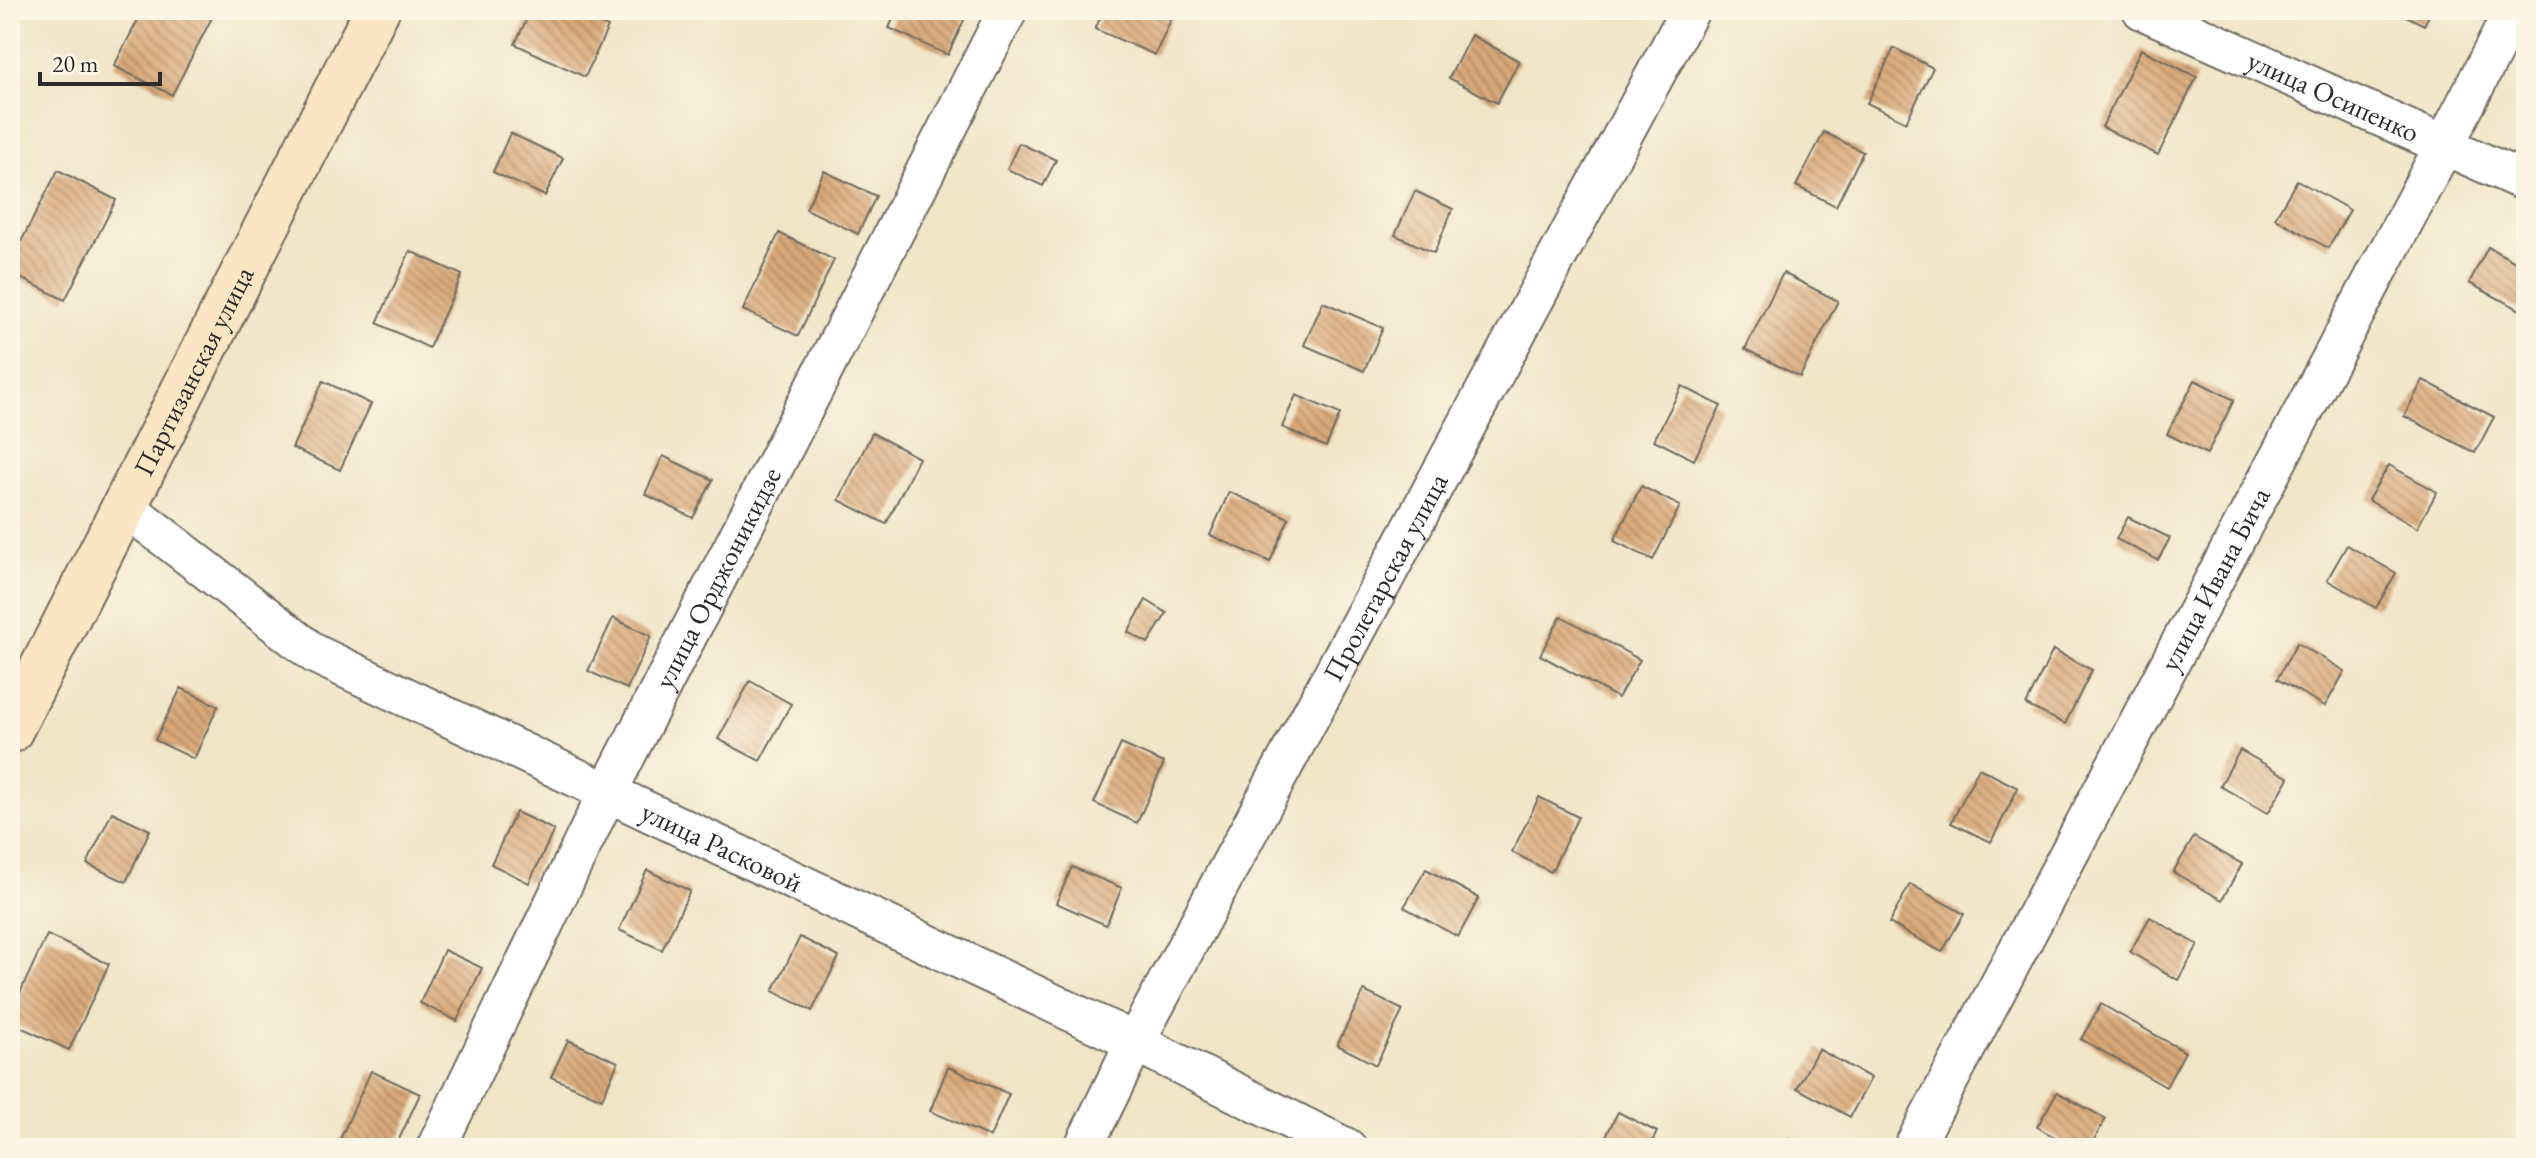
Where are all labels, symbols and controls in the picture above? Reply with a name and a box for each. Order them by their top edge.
scale bar [40,36,160,86]
street label: улица Осипенко [2242,42,2425,150]
text: 20 m [52,48,99,79]
street label: Партизанская улица [125,259,262,482]
street label: улица Орджоникидзе [646,461,789,694]
street label: Пролетарская улица [1314,466,1456,687]
street label: улица Ивана Бича [2151,480,2278,677]
street label: улица Расковой [636,793,809,900]

